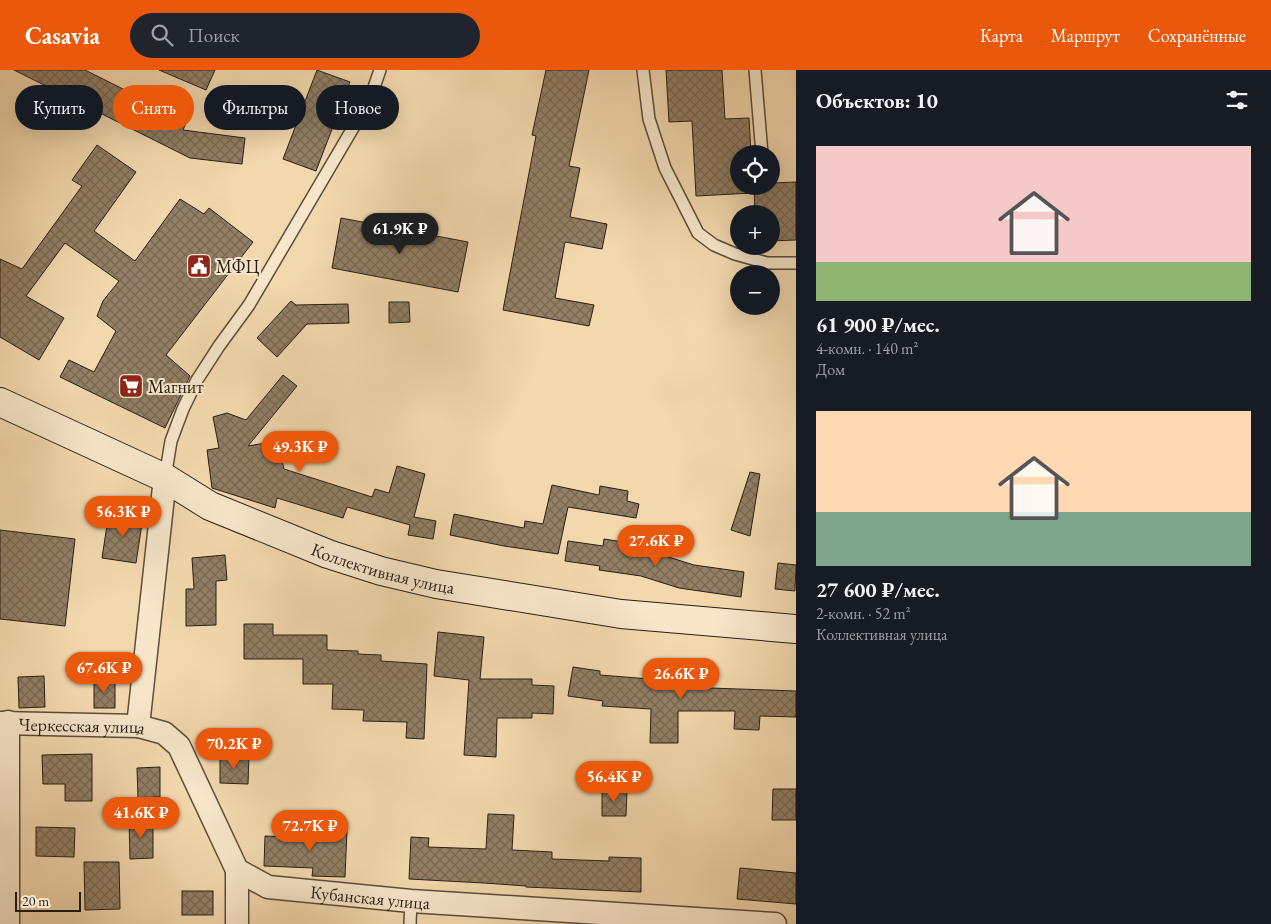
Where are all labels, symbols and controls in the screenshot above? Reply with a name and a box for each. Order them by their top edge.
search box [130,13,480,58]
text: Casavia [25,20,100,51]
icon: search [148,21,176,49]
text: Поиск [188,23,240,48]
text: Карта [980,24,1023,47]
text: Маршрут [1051,24,1120,47]
text: Сохранённые [1148,24,1246,47]
chip: Купить [15,85,103,130]
chip: Снять [113,85,194,130]
chip: Фильтры [204,85,306,130]
chip: Новое [316,85,399,130]
icon: filters [1223,86,1251,114]
text: Объектов: 10 [816,87,938,114]
map controls [730,145,780,315]
button: locate [730,145,780,195]
icon: home [989,178,1079,268]
button: + [730,205,780,255]
pin: 61.9K ₽ [354,212,446,255]
text: 61.9K ₽ [372,218,428,239]
public building icon: МФЦ [186,253,212,279]
place label: МФЦ [216,255,260,278]
button: − [730,265,780,315]
text: 61 900 ₽/мес. [816,311,940,338]
text: 4-комн. · 140 m² [816,338,918,359]
text: Дом [816,359,845,380]
supermarket icon: Магнит [118,373,144,399]
place label: Магнит [148,375,204,398]
pin: 49.3K ₽ [254,430,346,473]
text: 49.3K ₽ [272,436,328,457]
icon: home [989,443,1079,533]
pin: 56.3K ₽ [77,496,169,538]
text: 56.3K ₽ [95,501,151,522]
pin: 27.6K ₽ [610,524,702,567]
text: 27.6K ₽ [628,530,684,551]
street label: Коллективная улица [308,537,457,598]
text: 27 600 ₽/мес. [816,576,940,603]
text: 2-комн. · 52 m² [816,603,911,624]
text: Коллективная улица [816,624,947,645]
pin: 67.6K ₽ [58,652,150,694]
text: 67.6K ₽ [76,657,132,678]
pin: 26.6K ₽ [635,658,727,700]
text: 26.6K ₽ [653,663,709,684]
street label: Черкесская улица [18,712,149,739]
pin: 70.2K ₽ [188,728,280,770]
text: 70.2K ₽ [206,733,262,754]
pin: 56.4K ₽ [568,760,660,803]
text: 56.4K ₽ [586,766,642,787]
pin: 41.6K ₽ [95,796,187,839]
text: 41.6K ₽ [113,802,169,823]
pin: 72.7K ₽ [264,810,356,852]
text: 72.7K ₽ [282,815,338,836]
street label: Кубанская улица [309,880,432,914]
scale bar [15,889,81,912]
text: 20 m [22,892,49,910]

